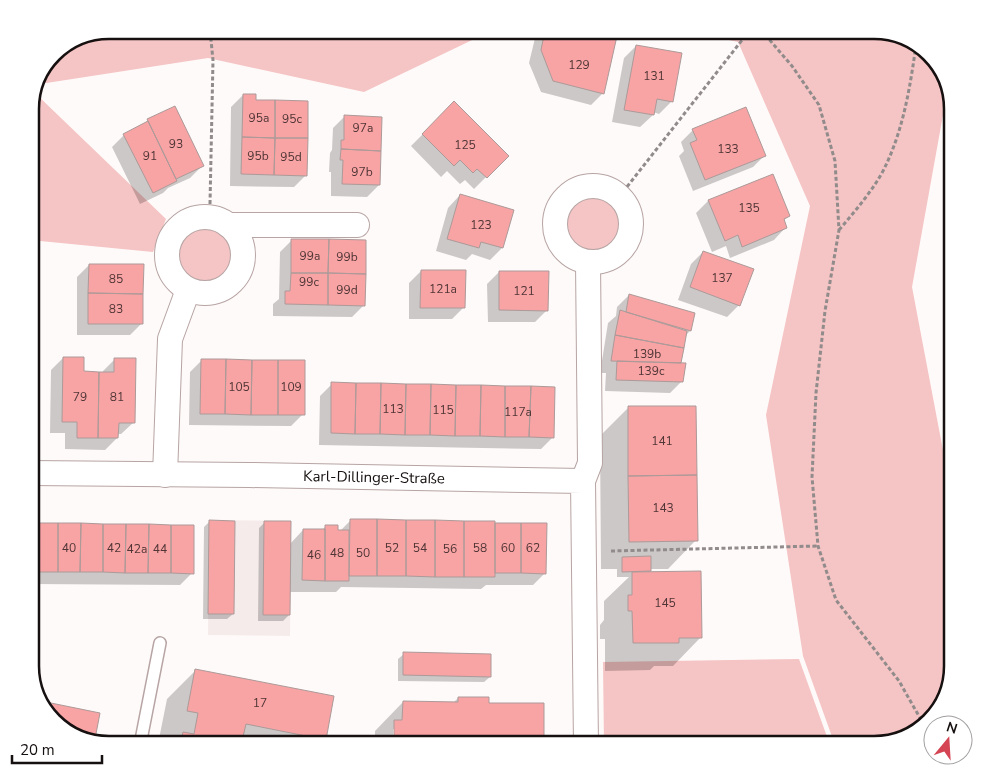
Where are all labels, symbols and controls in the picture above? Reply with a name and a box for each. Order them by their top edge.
house number: 129 [568,57,590,73]
house number: 131 [643,68,665,84]
house number: 95a [249,110,269,126]
house number: 95c [282,111,302,127]
house number: 97a [353,120,373,136]
house number: 93 [169,136,183,152]
house number: 125 [454,137,476,153]
house number: 133 [717,141,739,157]
house number: 91 [143,148,157,164]
house number: 95b [247,148,269,164]
house number: 95d [280,149,302,165]
house number: 97b [351,164,373,180]
house number: 135 [738,200,760,216]
house number: 123 [470,217,492,233]
house number: 99a [300,248,320,264]
house number: 99b [336,249,358,265]
house number: 137 [711,270,733,286]
house number: 85 [109,271,123,287]
house number: 99c [299,274,319,290]
house number: 121a [429,281,457,297]
house number: 99d [336,282,358,298]
house number: 121 [513,283,535,299]
house number: 83 [109,301,123,317]
house number: 139b [633,346,661,362]
house number: 139c [637,363,665,379]
house number: 105 [228,379,250,395]
house number: 109 [280,379,302,395]
house number: 79 [73,389,87,405]
house number: 81 [110,389,124,405]
house number: 113 [382,401,404,417]
house number: 115 [432,402,454,418]
house number: 117a [504,404,532,420]
house number: 141 [651,433,673,449]
street label: Karl-Dillinger-Straße [303,466,445,489]
house number: 143 [652,500,674,516]
house number: 40 [62,540,76,556]
house number: 42 [107,540,121,556]
house number: 52 [385,540,399,556]
house number: 54 [413,540,427,556]
house number: 58 [473,540,487,556]
house number: 60 [501,540,515,556]
house number: 62 [526,540,540,556]
house number: 42a [127,541,147,557]
house number: 44 [153,541,167,557]
house number: 56 [443,541,457,557]
house number: 48 [330,545,344,561]
house number: 50 [356,545,370,561]
house number: 46 [307,547,321,563]
house number: 145 [654,595,676,611]
house number: 17 [253,695,267,711]
north arrow [923,715,973,765]
text: N [944,717,960,739]
scale bar [12,732,102,764]
text: 20 m [20,740,55,760]

